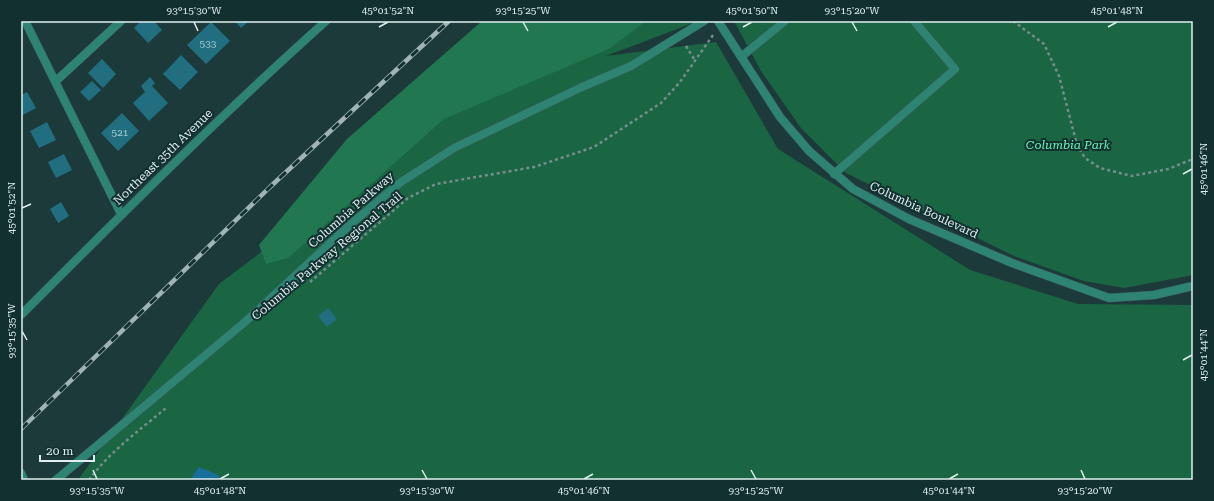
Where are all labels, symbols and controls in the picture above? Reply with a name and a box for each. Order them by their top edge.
text: 93°15'30"W [167,5,222,16]
text: 45°01'52"N [362,5,414,16]
text: 93°15'25"W [496,5,551,16]
text: 45°01'50"N [726,5,778,16]
text: 93°15'20"W [825,5,880,16]
text: 45°01'48"N [1091,5,1143,16]
house number: 533 [200,38,217,49]
street label: Northeast 35th Avenue [111,106,216,208]
house number: 521 [112,127,129,138]
park label: Columbia Park [1026,138,1111,152]
text: 45°01'46"N [1198,143,1209,195]
street label: Columbia Parkway [305,169,397,251]
street label: Columbia Boulevard [868,179,981,241]
text: 45°01'52"N [6,182,17,234]
street label: Columbia Parkway Regional Trail [249,189,405,323]
text: 93°15'35"W [6,303,17,358]
text: 45°01'44"N [1198,329,1209,381]
scale bar [40,437,94,463]
text: 20 m [46,444,73,458]
text: 93°15'35"W [70,485,125,496]
text: 45°01'48"N [194,485,246,496]
text: 93°15'30"W [400,485,455,496]
text: 45°01'46"N [558,485,610,496]
text: 93°15'25"W [729,485,784,496]
text: 45°01'44"N [923,485,975,496]
text: 93°15'20"W [1058,485,1113,496]

